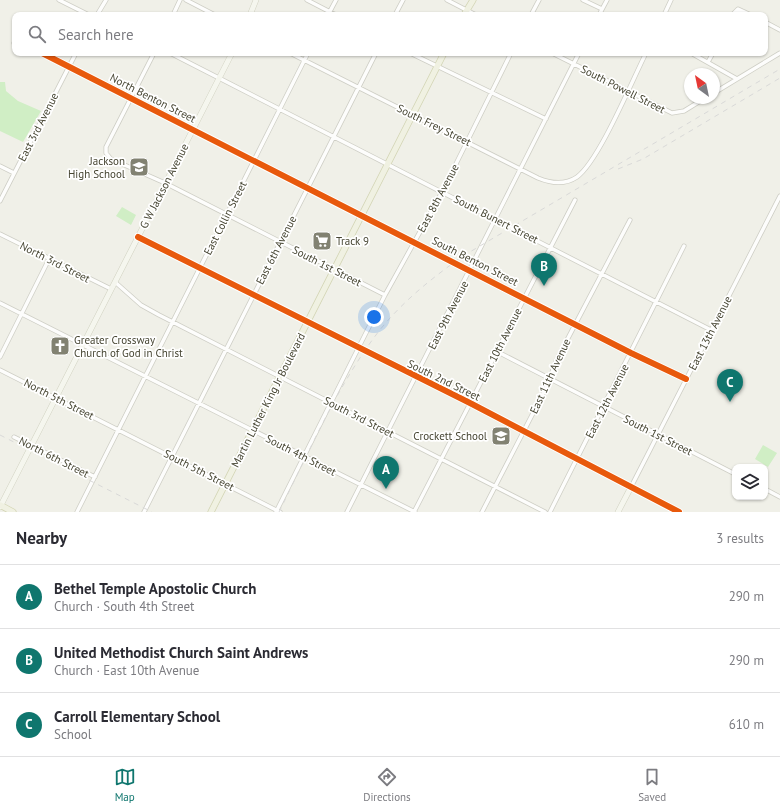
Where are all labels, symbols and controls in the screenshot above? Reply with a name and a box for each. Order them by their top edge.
search box [12,12,768,56]
icon: search [26,23,48,45]
text: Search here [58,25,134,44]
street label: South Powell Street [578,62,668,116]
north arrow [684,68,720,104]
street label: North Benton Street [108,70,199,126]
street label: East 3rd Avenue [15,90,62,164]
street label: South Frey Street [395,101,474,149]
street label: G W Jackson Avenue [137,141,192,231]
place label: Jackson High School [68,154,126,181]
school or university icon: Jackson High School [128,156,150,178]
street label: East 8th Avenue [414,161,462,235]
street label: East Collin Street [200,179,250,257]
street label: South Bunert Street [451,192,541,247]
street label: East 6th Avenue [253,213,300,287]
supermarket icon: Track 9 [311,230,333,252]
street label: South Benton Street [430,233,521,289]
place label: Track 9 [336,234,369,248]
street label: North 3rd Street [18,238,93,286]
street label: South 1st Street [290,243,364,290]
pin: B [531,253,557,286]
street label: East 9th Avenue [425,278,472,352]
street label: East 13th Avenue [685,293,735,372]
street label: East 10th Avenue [475,305,525,384]
your location [364,307,384,327]
street label: Martin Luther King Jr Boulevard [228,330,308,470]
place label: Greater Crossway Church of God in Christ [74,333,183,360]
church icon: Greater Crossway Church of God in Christ [49,335,71,357]
street label: East 11th Avenue [526,336,574,416]
street label: South 2nd Street [405,356,483,404]
street label: East 12th Avenue [582,361,632,440]
pin: C [717,369,743,402]
street label: North 5th Street [22,375,97,423]
street label: South 3rd Street [321,393,397,441]
street label: South 1st Street [621,412,695,459]
school or university icon: Crockett School [490,425,512,447]
place label: Crockett School [413,429,488,443]
street label: South 4th Street [263,431,339,479]
street label: North 6th Street [17,433,92,481]
street label: South 5th Street [161,446,237,494]
pin: A [373,456,399,489]
map controls [732,464,768,500]
button: layers [732,464,768,500]
text: Nearby [16,527,67,549]
text: 3 results [716,530,764,547]
text: Bethel Temple Apostolic Church [54,579,256,598]
text: A [25,588,33,605]
text: 290 m [729,588,764,605]
text: Church · South 4th Street [54,598,195,615]
text: United Methodist Church Saint Andrews [54,643,308,662]
text: B [25,652,33,669]
text: 290 m [729,652,764,669]
text: Church · East 10th Avenue [54,662,199,679]
text: Carroll Elementary School [54,707,220,726]
text: C [25,716,33,733]
text: 610 m [729,716,764,733]
text: School [54,726,92,743]
tab: Map [114,766,136,804]
tab: Directions [363,766,411,804]
tab: Saved [638,766,666,804]

